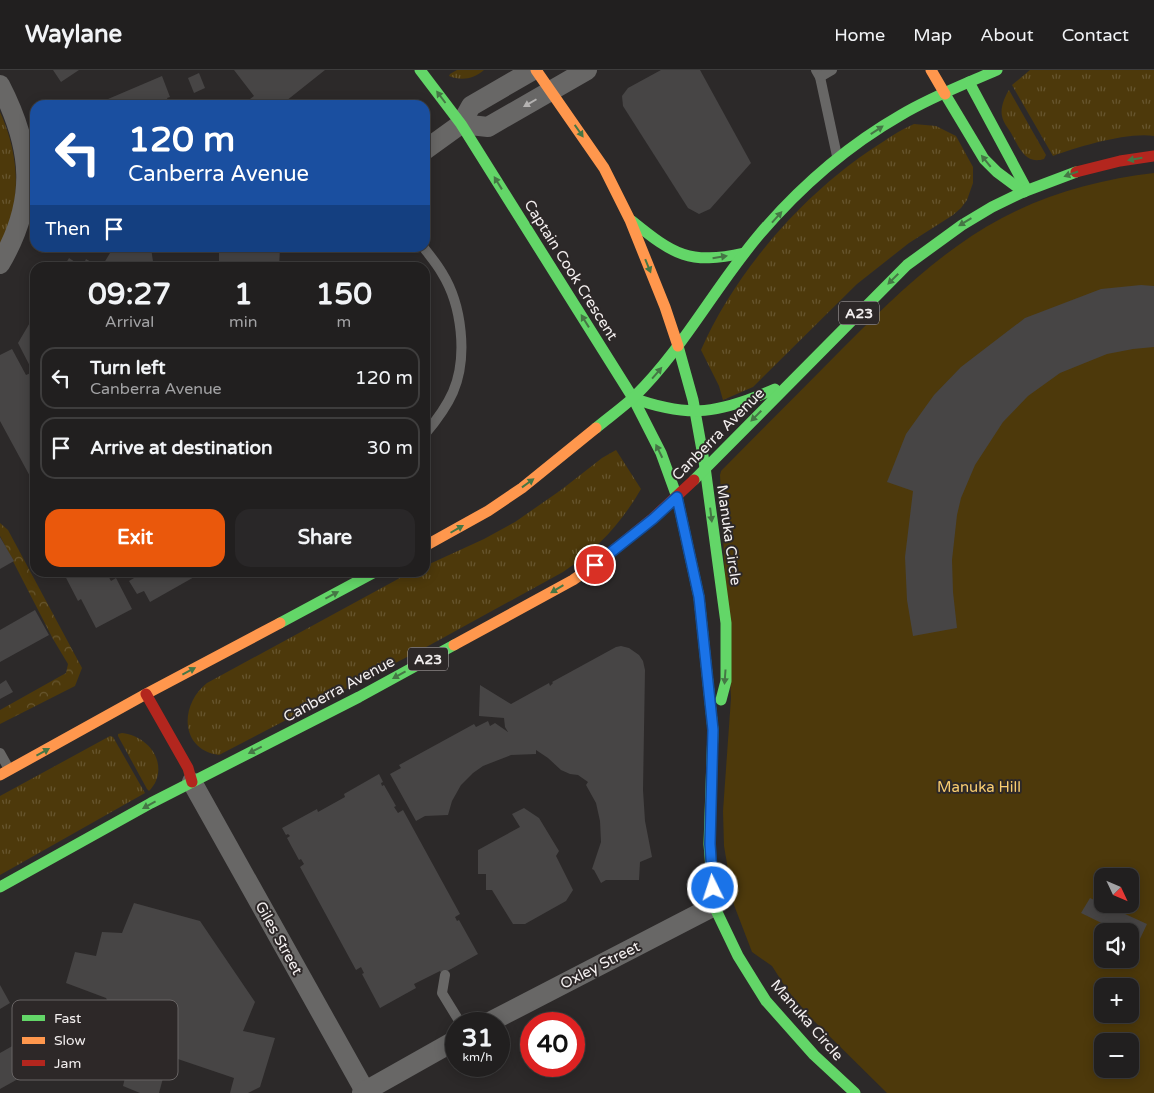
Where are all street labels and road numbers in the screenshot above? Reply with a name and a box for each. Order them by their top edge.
street label: Captain Cook Crescent [520,196,622,344]
road number: A23 [839,302,879,324]
street label: Canberra Avenue [668,384,768,484]
street label: Manuka Circle [713,484,745,586]
road number: A23 [408,648,448,670]
street label: Canberra Avenue [280,652,398,726]
street label: Giles Street [251,898,307,978]
street label: Oxley Street [557,937,643,993]
street label: Manuka Circle [767,976,847,1064]

